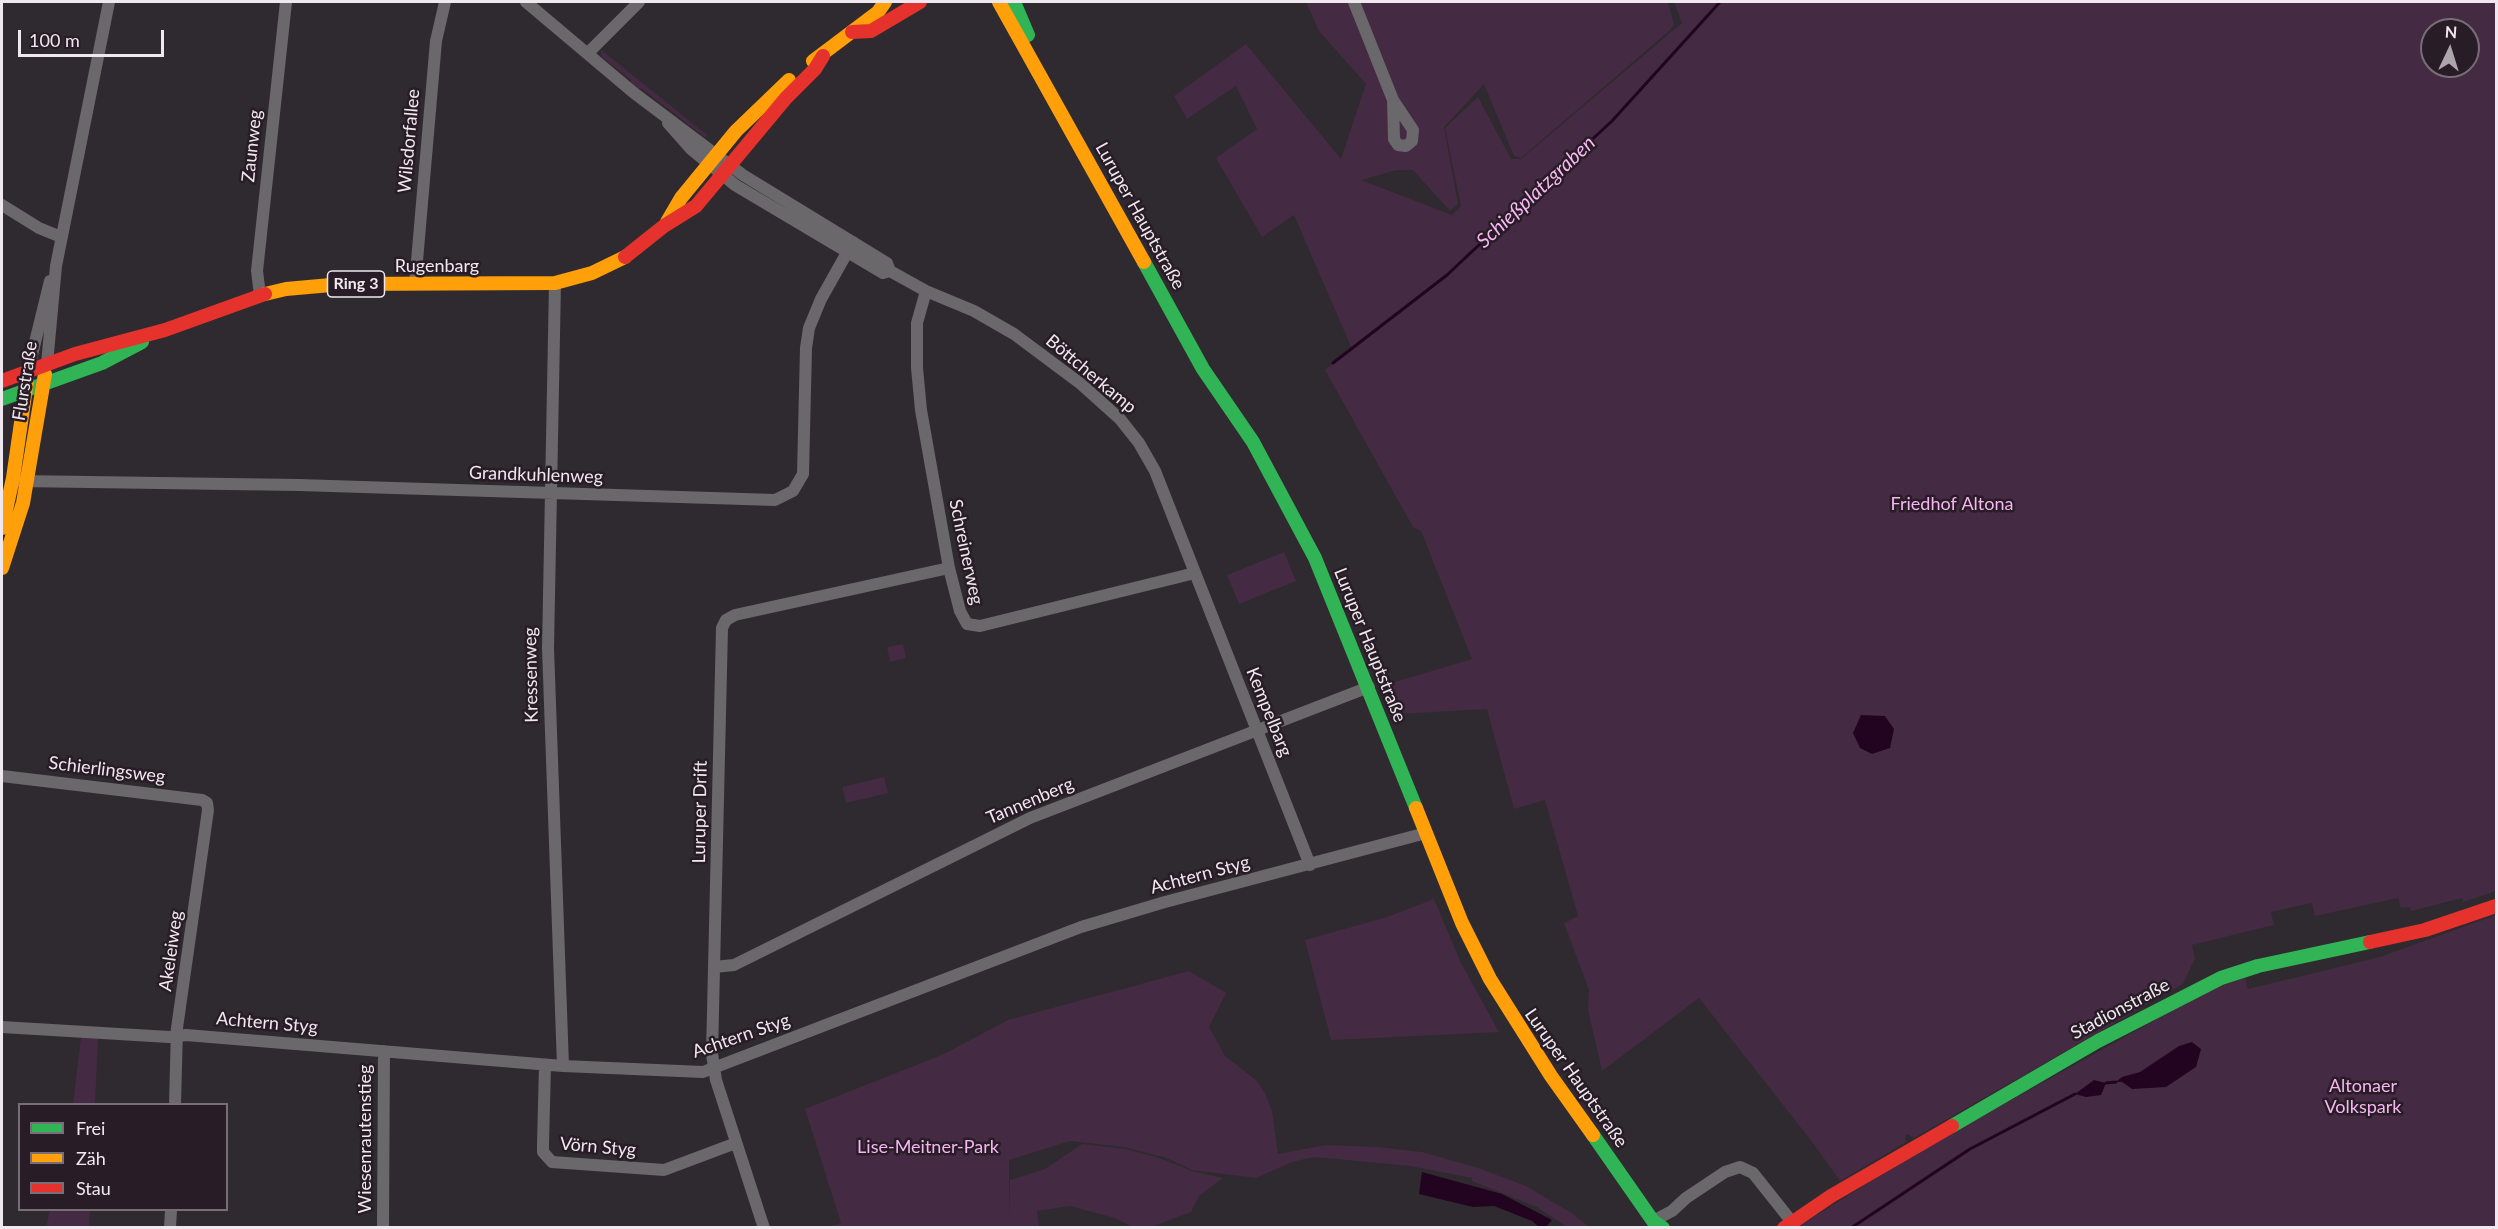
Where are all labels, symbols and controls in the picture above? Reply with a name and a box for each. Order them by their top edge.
scale bar [21,18,166,56]
north arrow [2420,18,2480,78]
text: N [2444,22,2458,41]
text: 100 m [29,29,80,51]
street label: Wilsdorfallee [394,88,424,194]
street label: Zaunweg [237,109,267,183]
water label: Schießplatzgraben [1472,131,1600,253]
street label: Luruper Hauptstraße [1091,139,1189,293]
street label: Rugenbarg [395,255,479,277]
road number: Ring 3 [328,271,385,297]
street label: Böttcherkamp [1041,330,1141,418]
street label: Flurstraße [8,340,42,422]
street label: Grandkuhlenweg [468,462,604,488]
park label: Friedhof Altona [1891,493,2013,515]
street label: Schreinerweg [944,497,988,607]
street label: Luruper Hauptstraße [1329,565,1411,725]
street label: Kressenweg [519,627,543,723]
street label: Kempelbarg [1241,664,1297,760]
street label: Schierlingsweg [47,752,167,788]
street label: Luruper Drift [688,760,712,864]
street label: Tannenberg [983,773,1077,829]
street label: Achtern Styg [1148,851,1252,899]
street label: Akeleiweg [155,909,187,993]
street label: Stadionstraße [2067,974,2173,1044]
street label: Luruper Hauptstraße [1520,1004,1632,1152]
street label: Achtern Styg [215,1008,319,1038]
street label: Achtern Styg [689,1009,793,1063]
street label: Wiesenrautenstieg [354,1065,376,1213]
park label: Altonaer Volkspark [2325,1075,2401,1118]
legend [18,1103,228,1211]
text: Frei [76,1117,105,1139]
street label: Vörn Styg [559,1133,637,1161]
park label: Lise-Meitner-Park [857,1136,999,1158]
text: Zäh [76,1147,106,1169]
text: Stau [76,1177,111,1199]

